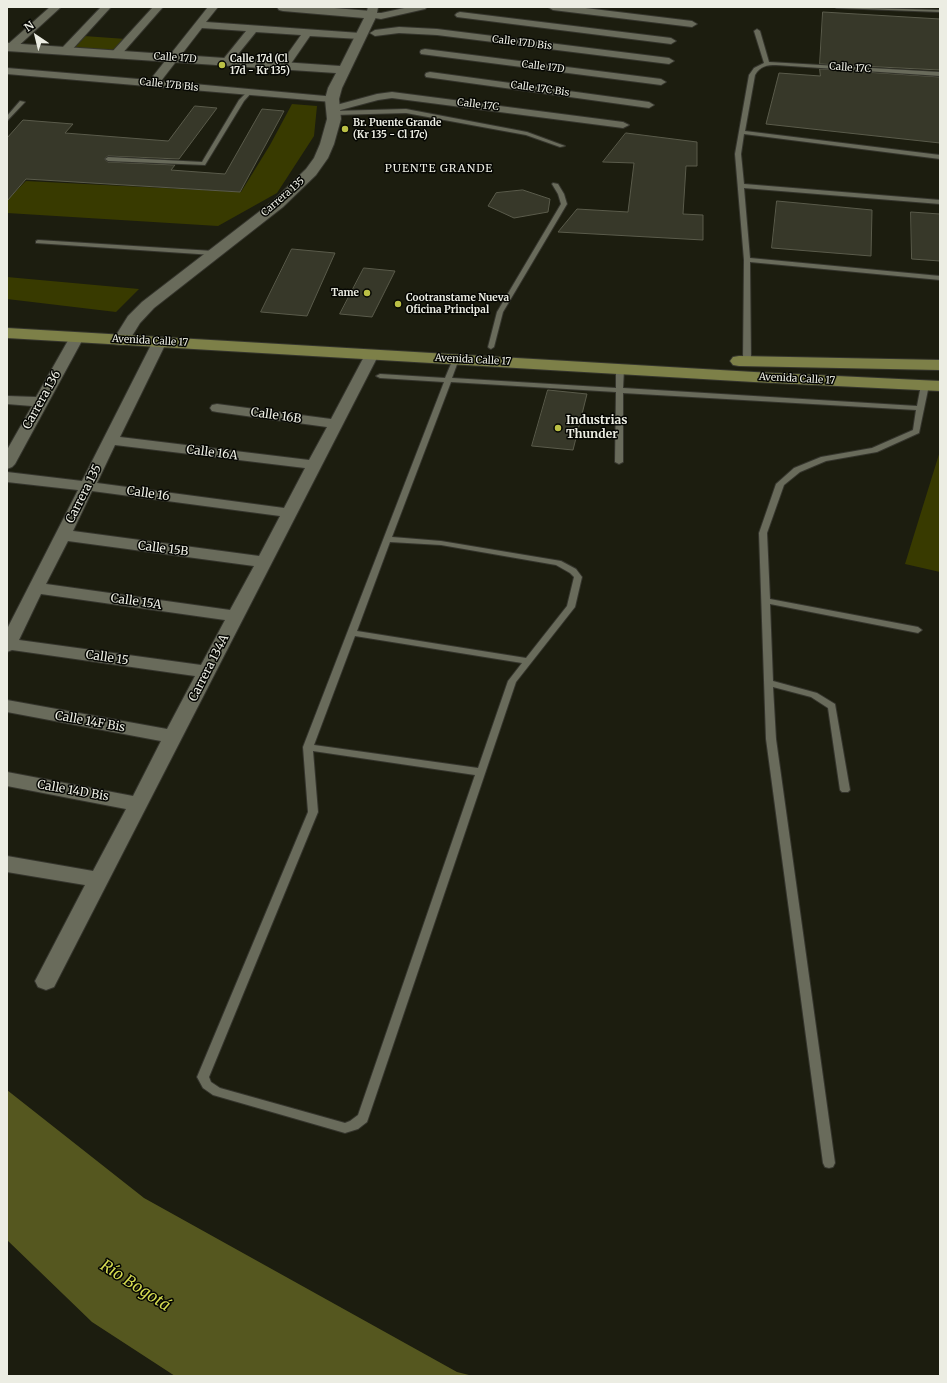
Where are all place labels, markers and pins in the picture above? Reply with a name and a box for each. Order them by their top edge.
place label: Calle 17d (Cl 17d - Kr 135) [230,53,290,76]
marker: Calle 17d (Cl 17d - Kr 135) [217,60,227,70]
place label: Br. Puente Grande (Kr 135 - Cl 17c) [353,117,441,140]
marker: Br. Puente Grande (Kr 135 - Cl 17c) [340,124,350,134]
place label: Tame [331,287,359,299]
marker: Tame [362,288,372,298]
place label: Cootranstame Nueva Oficina Principal [406,292,509,316]
marker: Cootranstame Nueva Oficina Principal [393,299,403,309]
place label: Industrias Thunder [566,414,627,442]
marker: Industrias Thunder [553,423,563,433]

